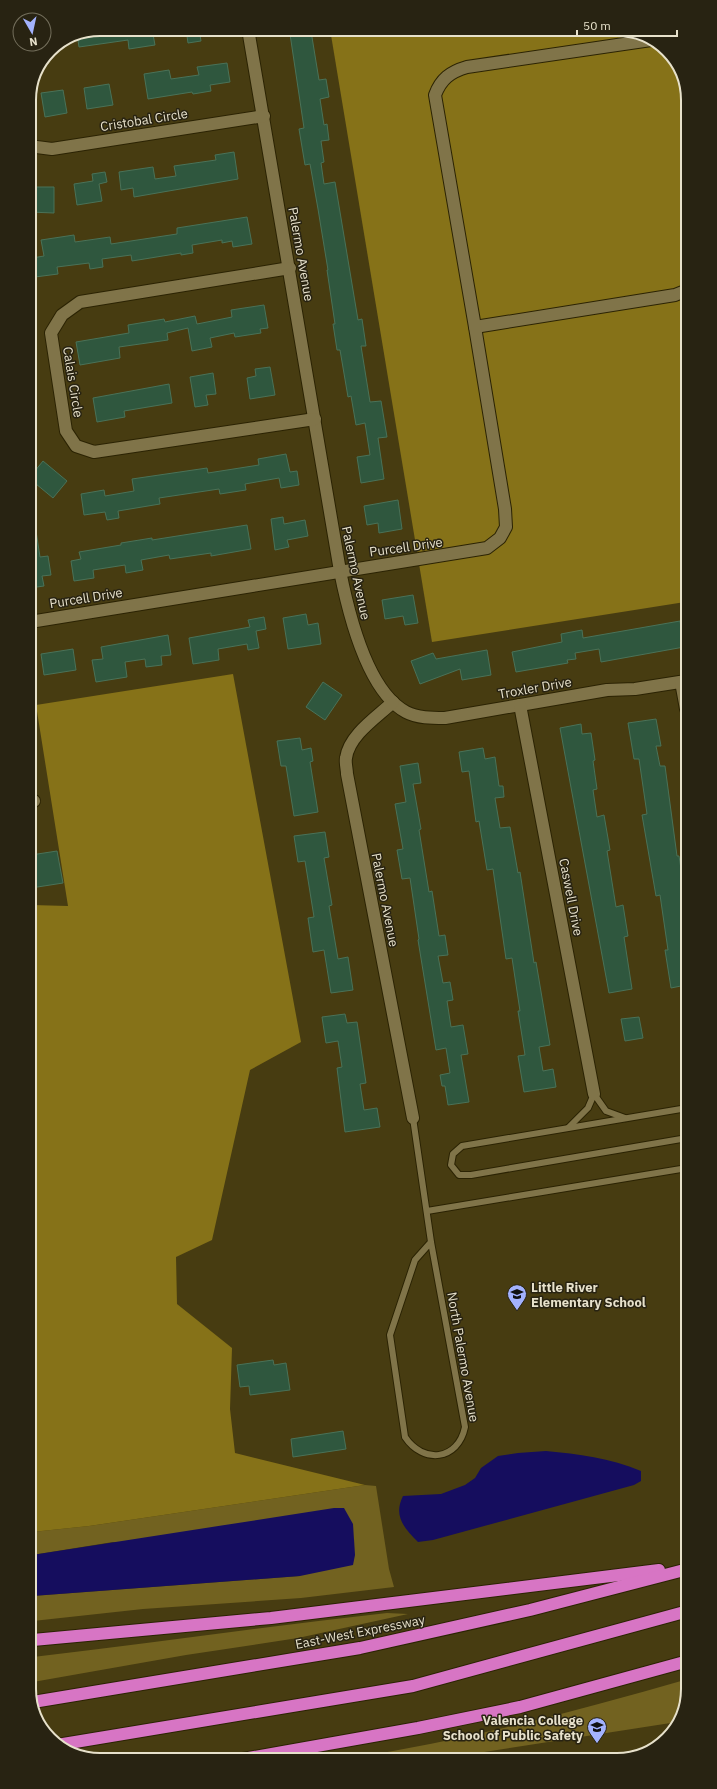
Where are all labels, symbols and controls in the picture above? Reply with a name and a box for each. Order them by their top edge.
north arrow [12,12,52,52]
scale bar [577,12,677,38]
text: 50 m [583,18,611,33]
text: N [29,34,39,49]
street label: Cristobal Circle [99,105,189,135]
street label: Palermo Avenue [284,206,318,302]
street label: Calais Circle [59,345,87,419]
street label: Palermo Avenue [338,525,374,621]
street label: Purcell Drive [368,533,444,561]
street label: Purcell Drive [48,584,124,612]
street label: Troxler Drive [497,673,573,703]
street label: Palermo Avenue [368,852,402,948]
street label: Caswell Drive [555,857,587,937]
place label: Little River Elementary School [531,1279,646,1311]
school or university icon: Little River Elementary School [506,1283,528,1311]
street label: North Palermo Avenue [443,1291,483,1423]
street label: East-West Expressway [294,1611,427,1653]
place label: Valencia College School of Public Safety [443,1712,583,1744]
school or university icon: Valencia College School of Public Safety [586,1716,608,1744]

